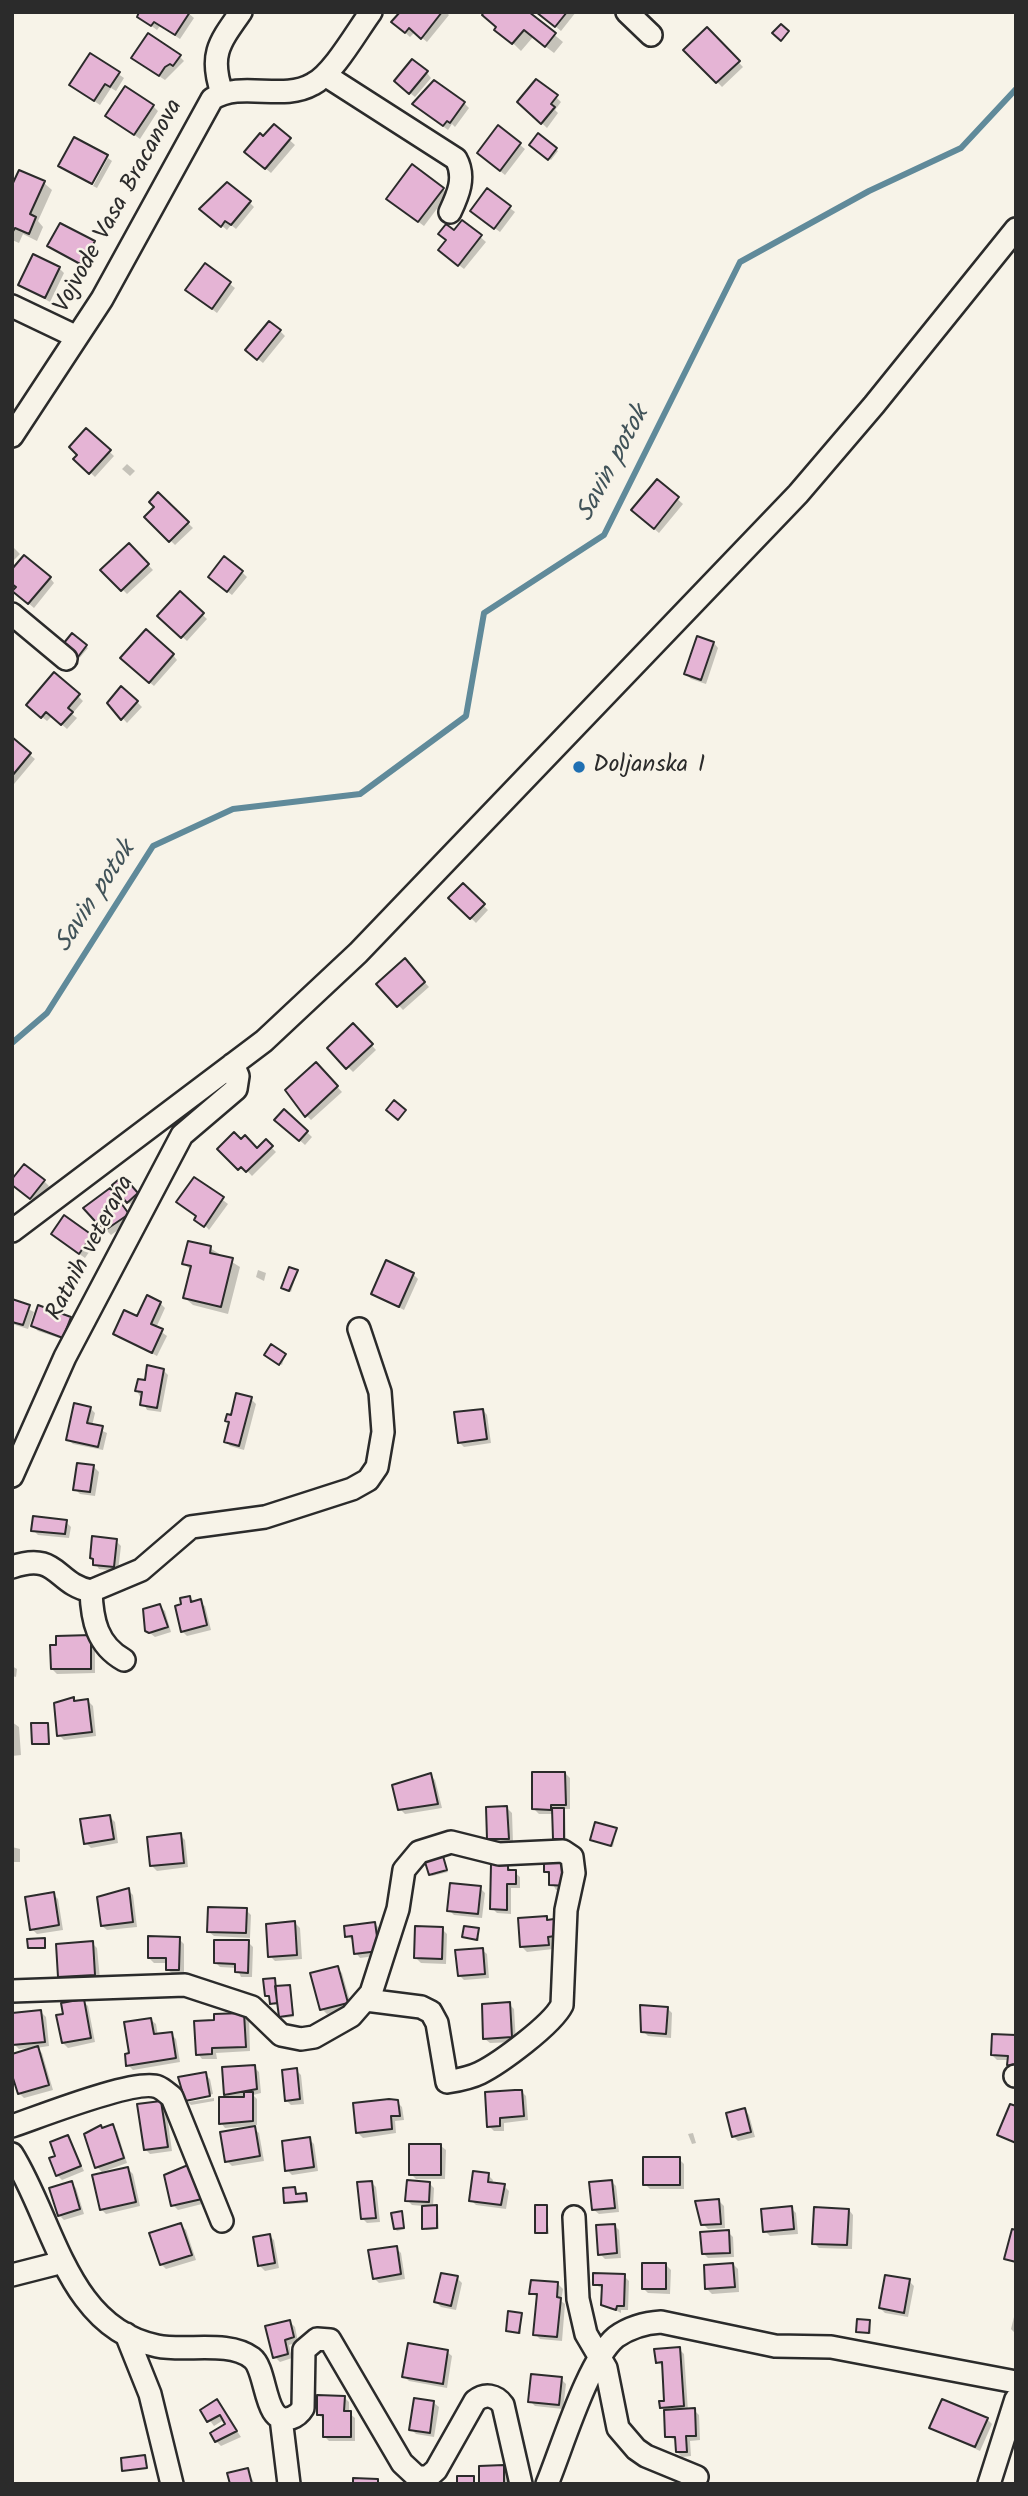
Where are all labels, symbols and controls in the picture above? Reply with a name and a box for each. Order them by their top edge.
street label: Vojvode Vasa Bracanova [49,95,191,319]
water label: Savin potok [572,402,658,528]
place label: Doljanska I [593,753,705,781]
marker: Doljanska I [571,759,587,775]
water label: Savin potok [50,837,144,959]
street label: Ratnih veterana [42,1172,142,1326]

